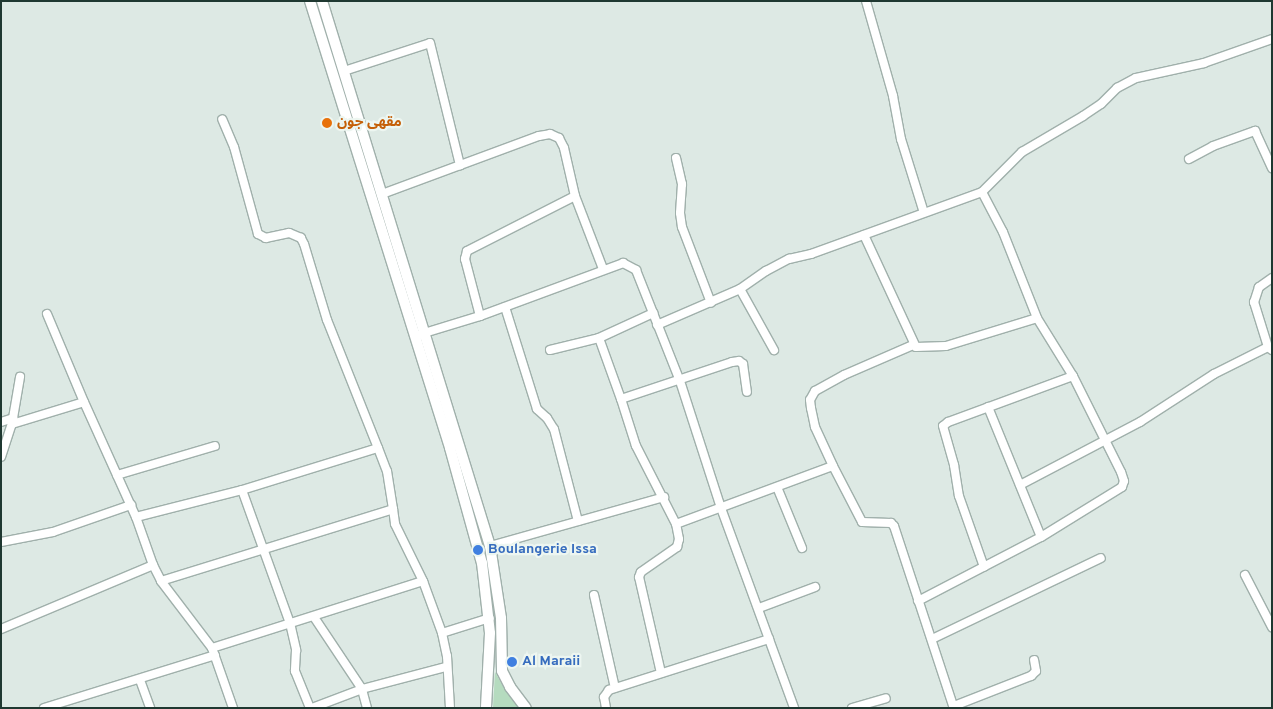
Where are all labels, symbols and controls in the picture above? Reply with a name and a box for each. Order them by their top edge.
place label: مقهى جون [337,115,402,131]
marker: مقهى جون [321,117,333,129]
place label: Boulangerie Issa [488,542,597,558]
marker: Boulangerie Issa [472,544,484,556]
place label: Al Maraii [522,654,580,670]
marker: Al Maraii [506,656,518,668]

